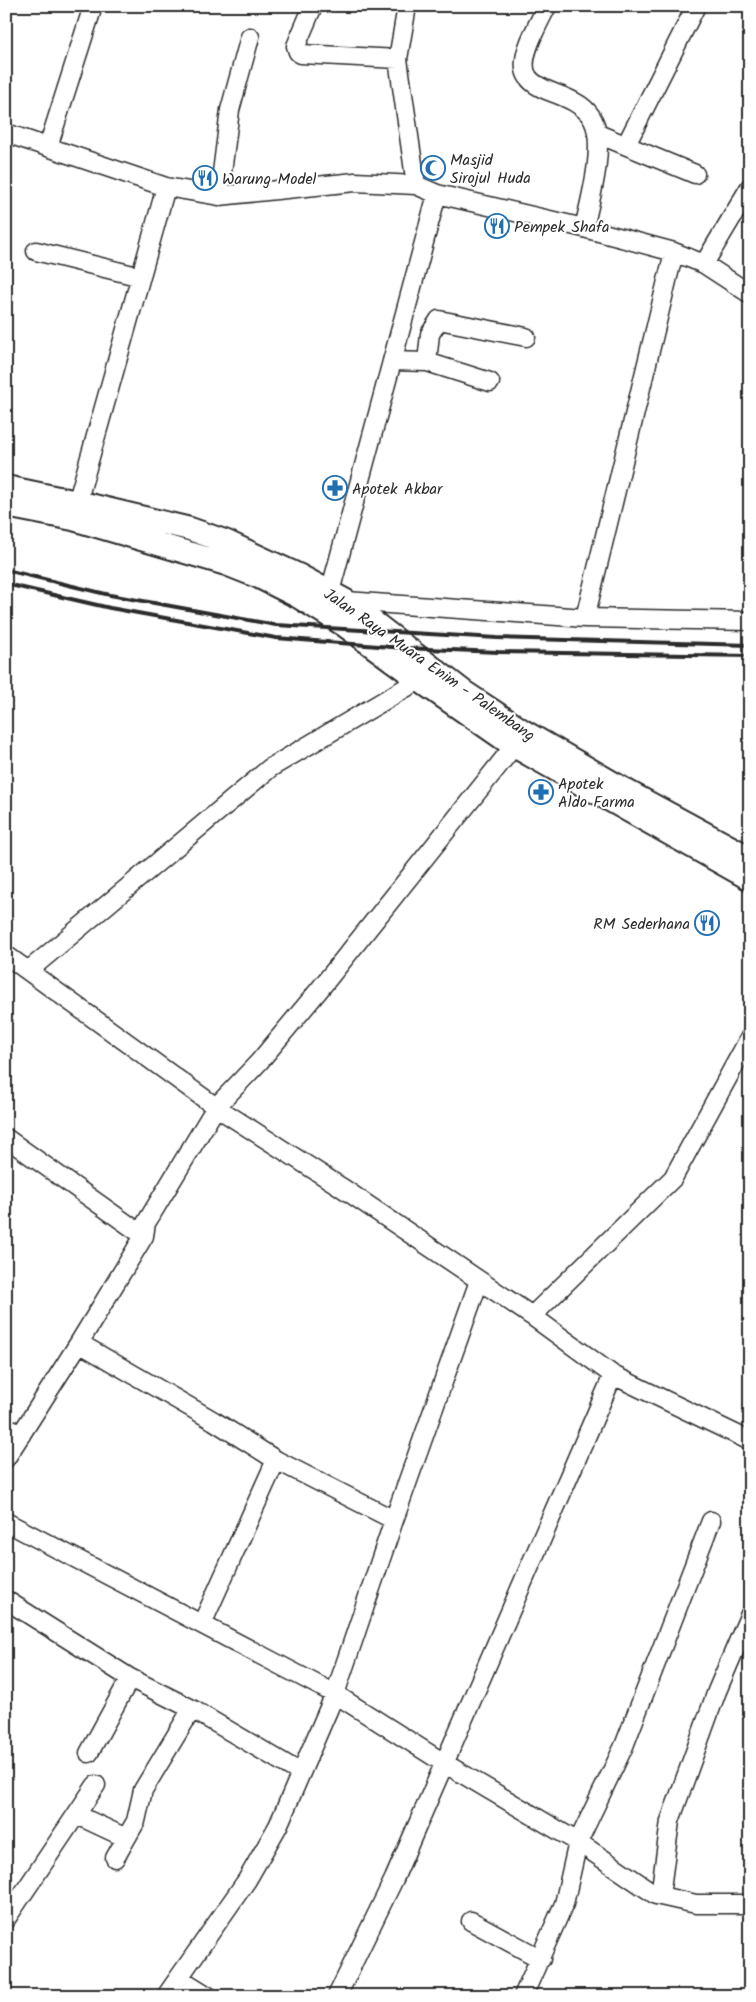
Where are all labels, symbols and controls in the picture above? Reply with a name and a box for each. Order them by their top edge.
place label: Masjid Sirojul Huda [450,148,531,191]
mosque icon: Masjid Sirojul Huda [420,155,446,181]
restaurant icon: Warung Model [192,165,218,191]
place label: Warung Model [222,167,317,192]
restaurant icon: Pempek Shafa [484,213,510,239]
place label: Pempek Shafa [514,215,610,240]
pharmacy icon: Apotek Akbar [322,475,348,501]
place label: Apotek Akbar [352,477,444,502]
street label: Jalan Raya Muara Enim - Palembang [318,582,540,748]
place label: Apotek Aldo Farma [558,772,635,815]
pharmacy icon: Apotek Aldo Farma [528,779,554,805]
restaurant icon: RM Sederhana [694,910,720,936]
place label: RM Sederhana [593,912,690,937]

